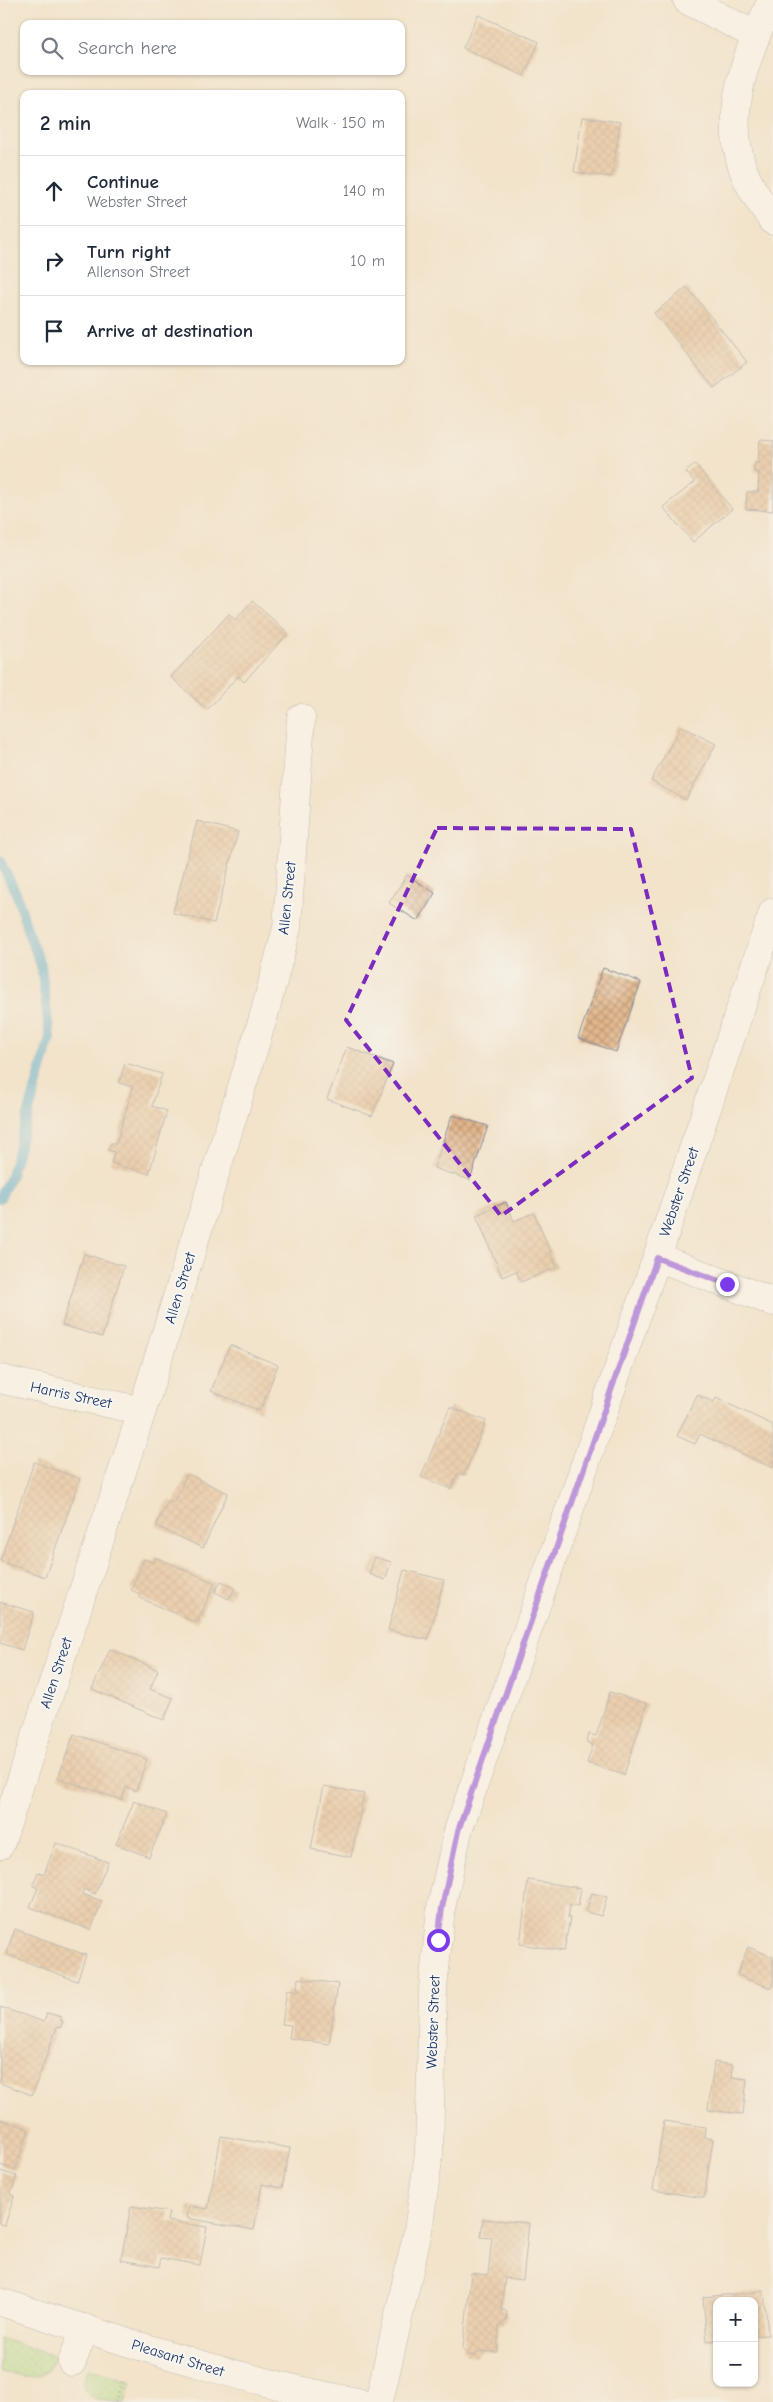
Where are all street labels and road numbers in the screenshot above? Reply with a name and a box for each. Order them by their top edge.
street label: Allen Street [274,860,300,936]
street label: Webster Street [655,1144,703,1239]
street label: Allen Street [161,1249,200,1326]
street label: Harris Street [29,1378,114,1413]
street label: Allen Street [36,1635,76,1711]
street label: Webster Street [422,1974,444,2069]
street label: Pleasant Street [129,2335,227,2381]

